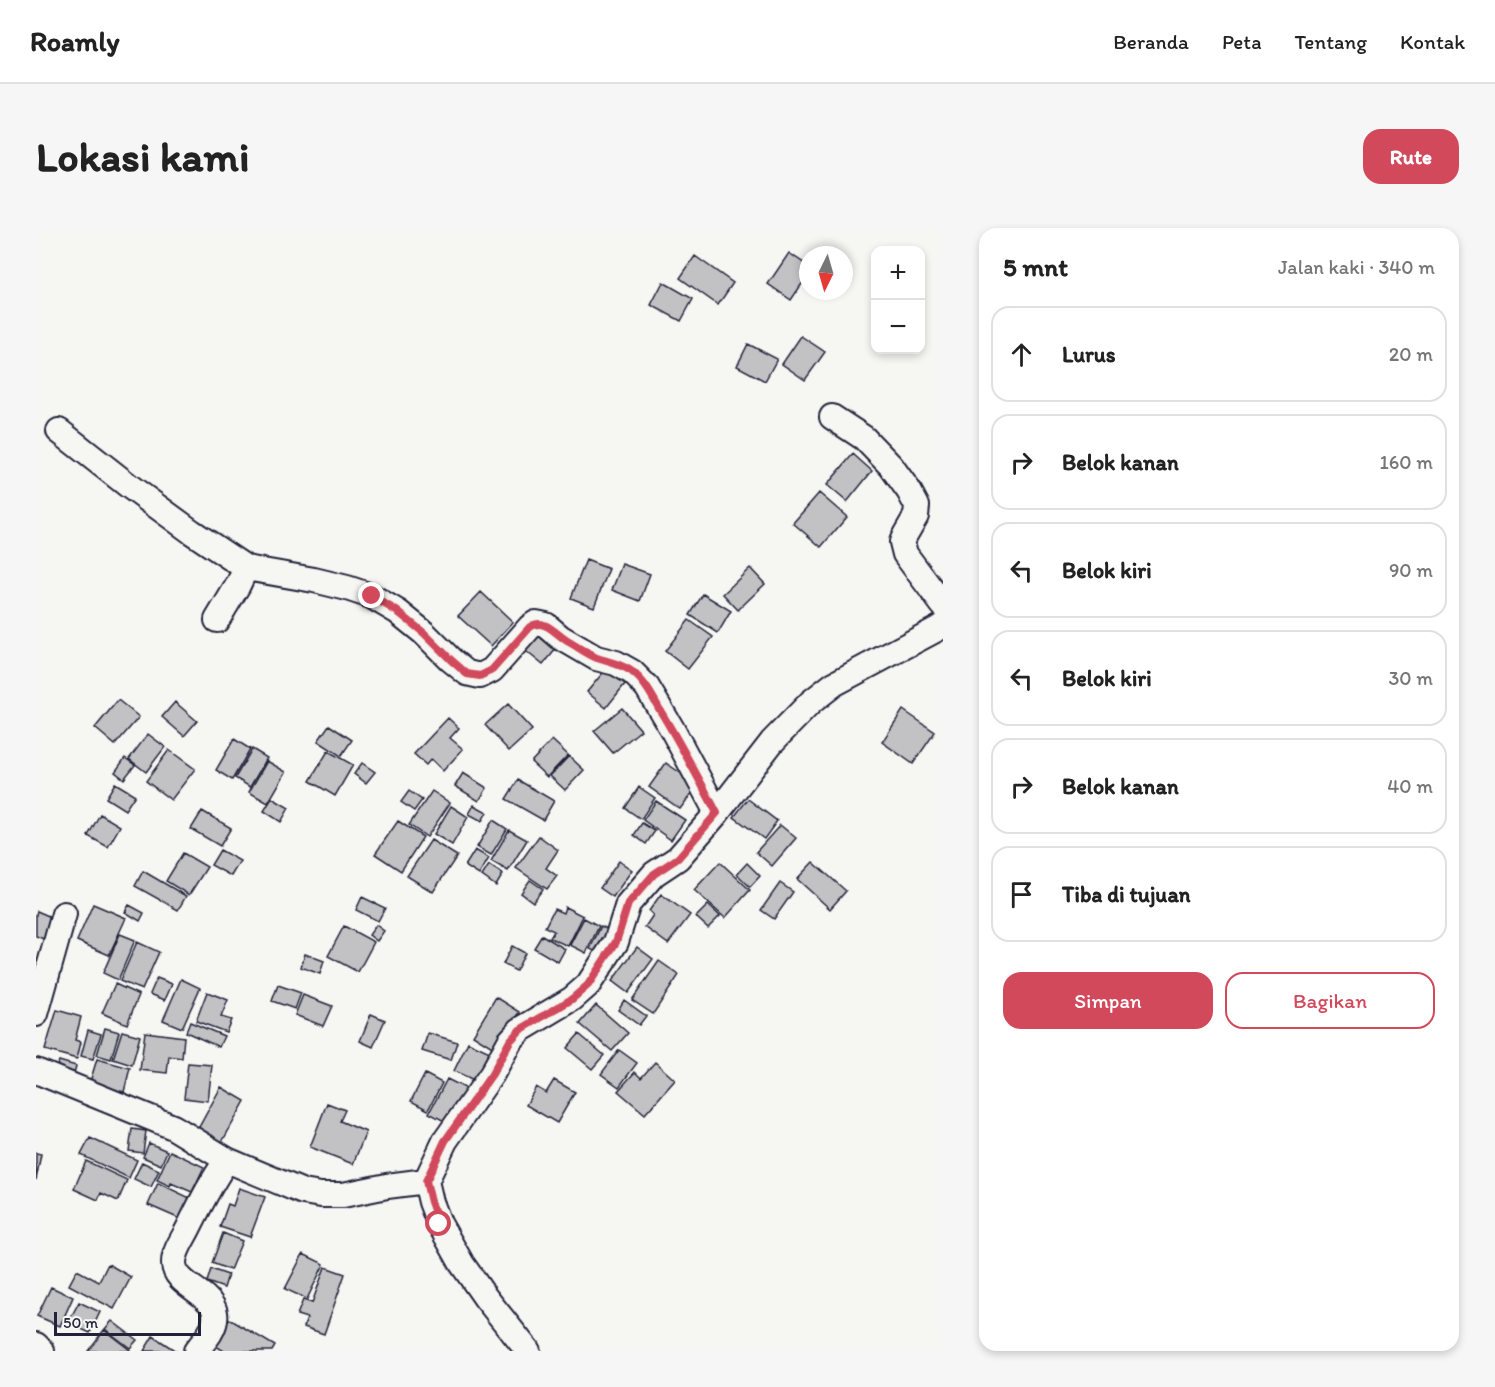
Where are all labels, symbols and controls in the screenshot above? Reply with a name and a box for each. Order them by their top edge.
text: Roamly [30,24,120,58]
text: Beranda [1113,29,1189,54]
text: Peta [1222,29,1262,54]
text: Tentang [1295,29,1367,54]
text: Kontak [1400,29,1465,54]
button: Rute [1363,129,1459,184]
text: Lokasi kami [36,131,250,182]
north arrow [799,246,853,300]
map controls [871,246,925,354]
button: + [871,246,925,300]
text: 5 mnt [1003,251,1068,283]
text: Jalan kaki · 340 m [1278,255,1435,279]
button: − [871,300,925,354]
icon: ahead [1005,338,1038,371]
text: Lurus [1062,341,1116,368]
text: 20 m [1389,342,1433,366]
icon: right [1005,446,1038,479]
text: Belok kanan [1062,449,1179,476]
text: 160 m [1380,450,1433,474]
icon: left [1005,554,1038,587]
text: Belok kiri [1062,557,1152,584]
text: 90 m [1389,558,1433,582]
route end [358,582,384,608]
icon: left [1005,662,1038,695]
text: Belok kiri [1062,665,1152,692]
text: 30 m [1388,666,1433,690]
icon: right [1005,770,1038,803]
text: Belok kanan [1062,773,1179,800]
text: 40 m [1387,774,1433,798]
icon: arrive [1005,878,1038,911]
text: Tiba di tujuan [1062,881,1191,908]
button: Simpan [1003,972,1213,1029]
button: Bagikan [1225,972,1435,1029]
route start [425,1210,451,1236]
scale bar [54,1309,201,1336]
text: 50 m [63,1313,98,1332]

